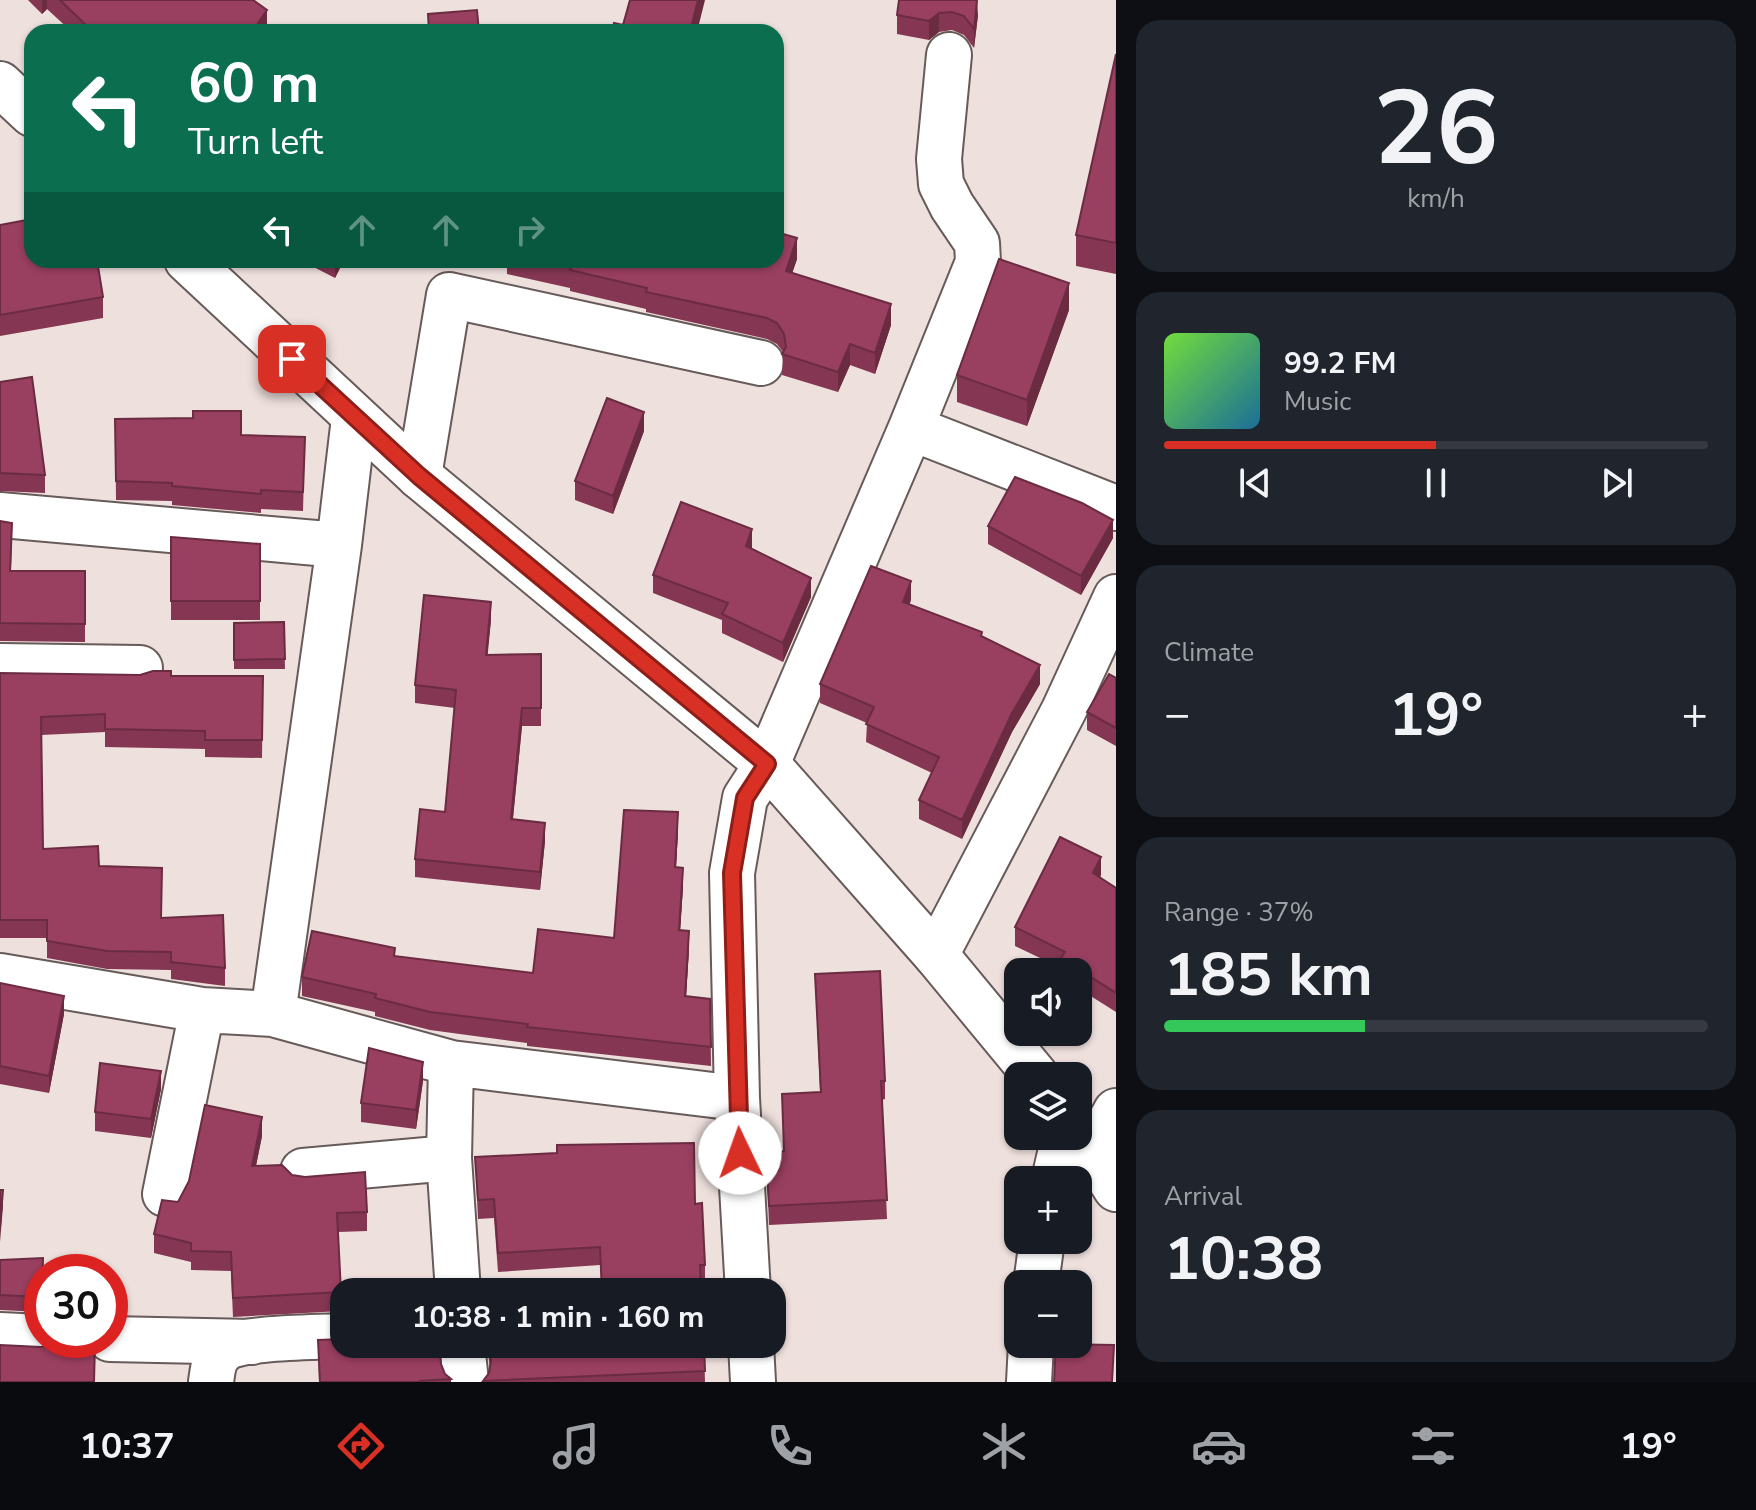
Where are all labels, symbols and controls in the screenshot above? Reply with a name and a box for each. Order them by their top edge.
text: 60 m [188,45,319,122]
icon: left [56,56,160,160]
text: 26 [1374,58,1498,200]
text: Turn left [188,118,323,167]
text: km/h [1407,181,1465,216]
icon: left [256,208,300,252]
icon: ahead [340,208,384,252]
icon: ahead [424,208,468,252]
icon: right [508,208,552,252]
pin [258,325,326,393]
icon: arrive [270,337,314,381]
text: 99.2 FM [1284,343,1396,384]
text: Music [1284,384,1351,419]
icon: previous [1233,461,1277,505]
icon: pause [1414,461,1458,505]
icon: next [1595,461,1639,505]
text: Climate [1164,635,1254,670]
text: 19° [1389,674,1483,756]
text: − [1164,685,1190,745]
text: + [1682,685,1708,745]
text: Range · 37% [1164,895,1314,930]
text: 185 km [1164,934,1373,1016]
map controls [1004,958,1092,1358]
button: sound [1004,958,1092,1046]
button: layers [1004,1062,1092,1150]
position arrow [698,1111,782,1195]
button: + [1004,1166,1092,1254]
text: Arrival [1164,1179,1242,1214]
text: 10:38 [1164,1218,1323,1300]
speed limit sign: 30 [24,1254,128,1358]
button: − [1004,1270,1092,1358]
text: 10:38 · 1 min · 160 m [412,1297,704,1338]
icon: directions [333,1418,389,1474]
icon: music [548,1418,604,1474]
icon: phone [762,1418,818,1474]
icon: climate [976,1418,1032,1474]
icon: car [1191,1418,1247,1474]
icon: filters [1405,1418,1461,1474]
text: 10:37 [79,1422,175,1471]
text: 19° [1620,1422,1677,1471]

